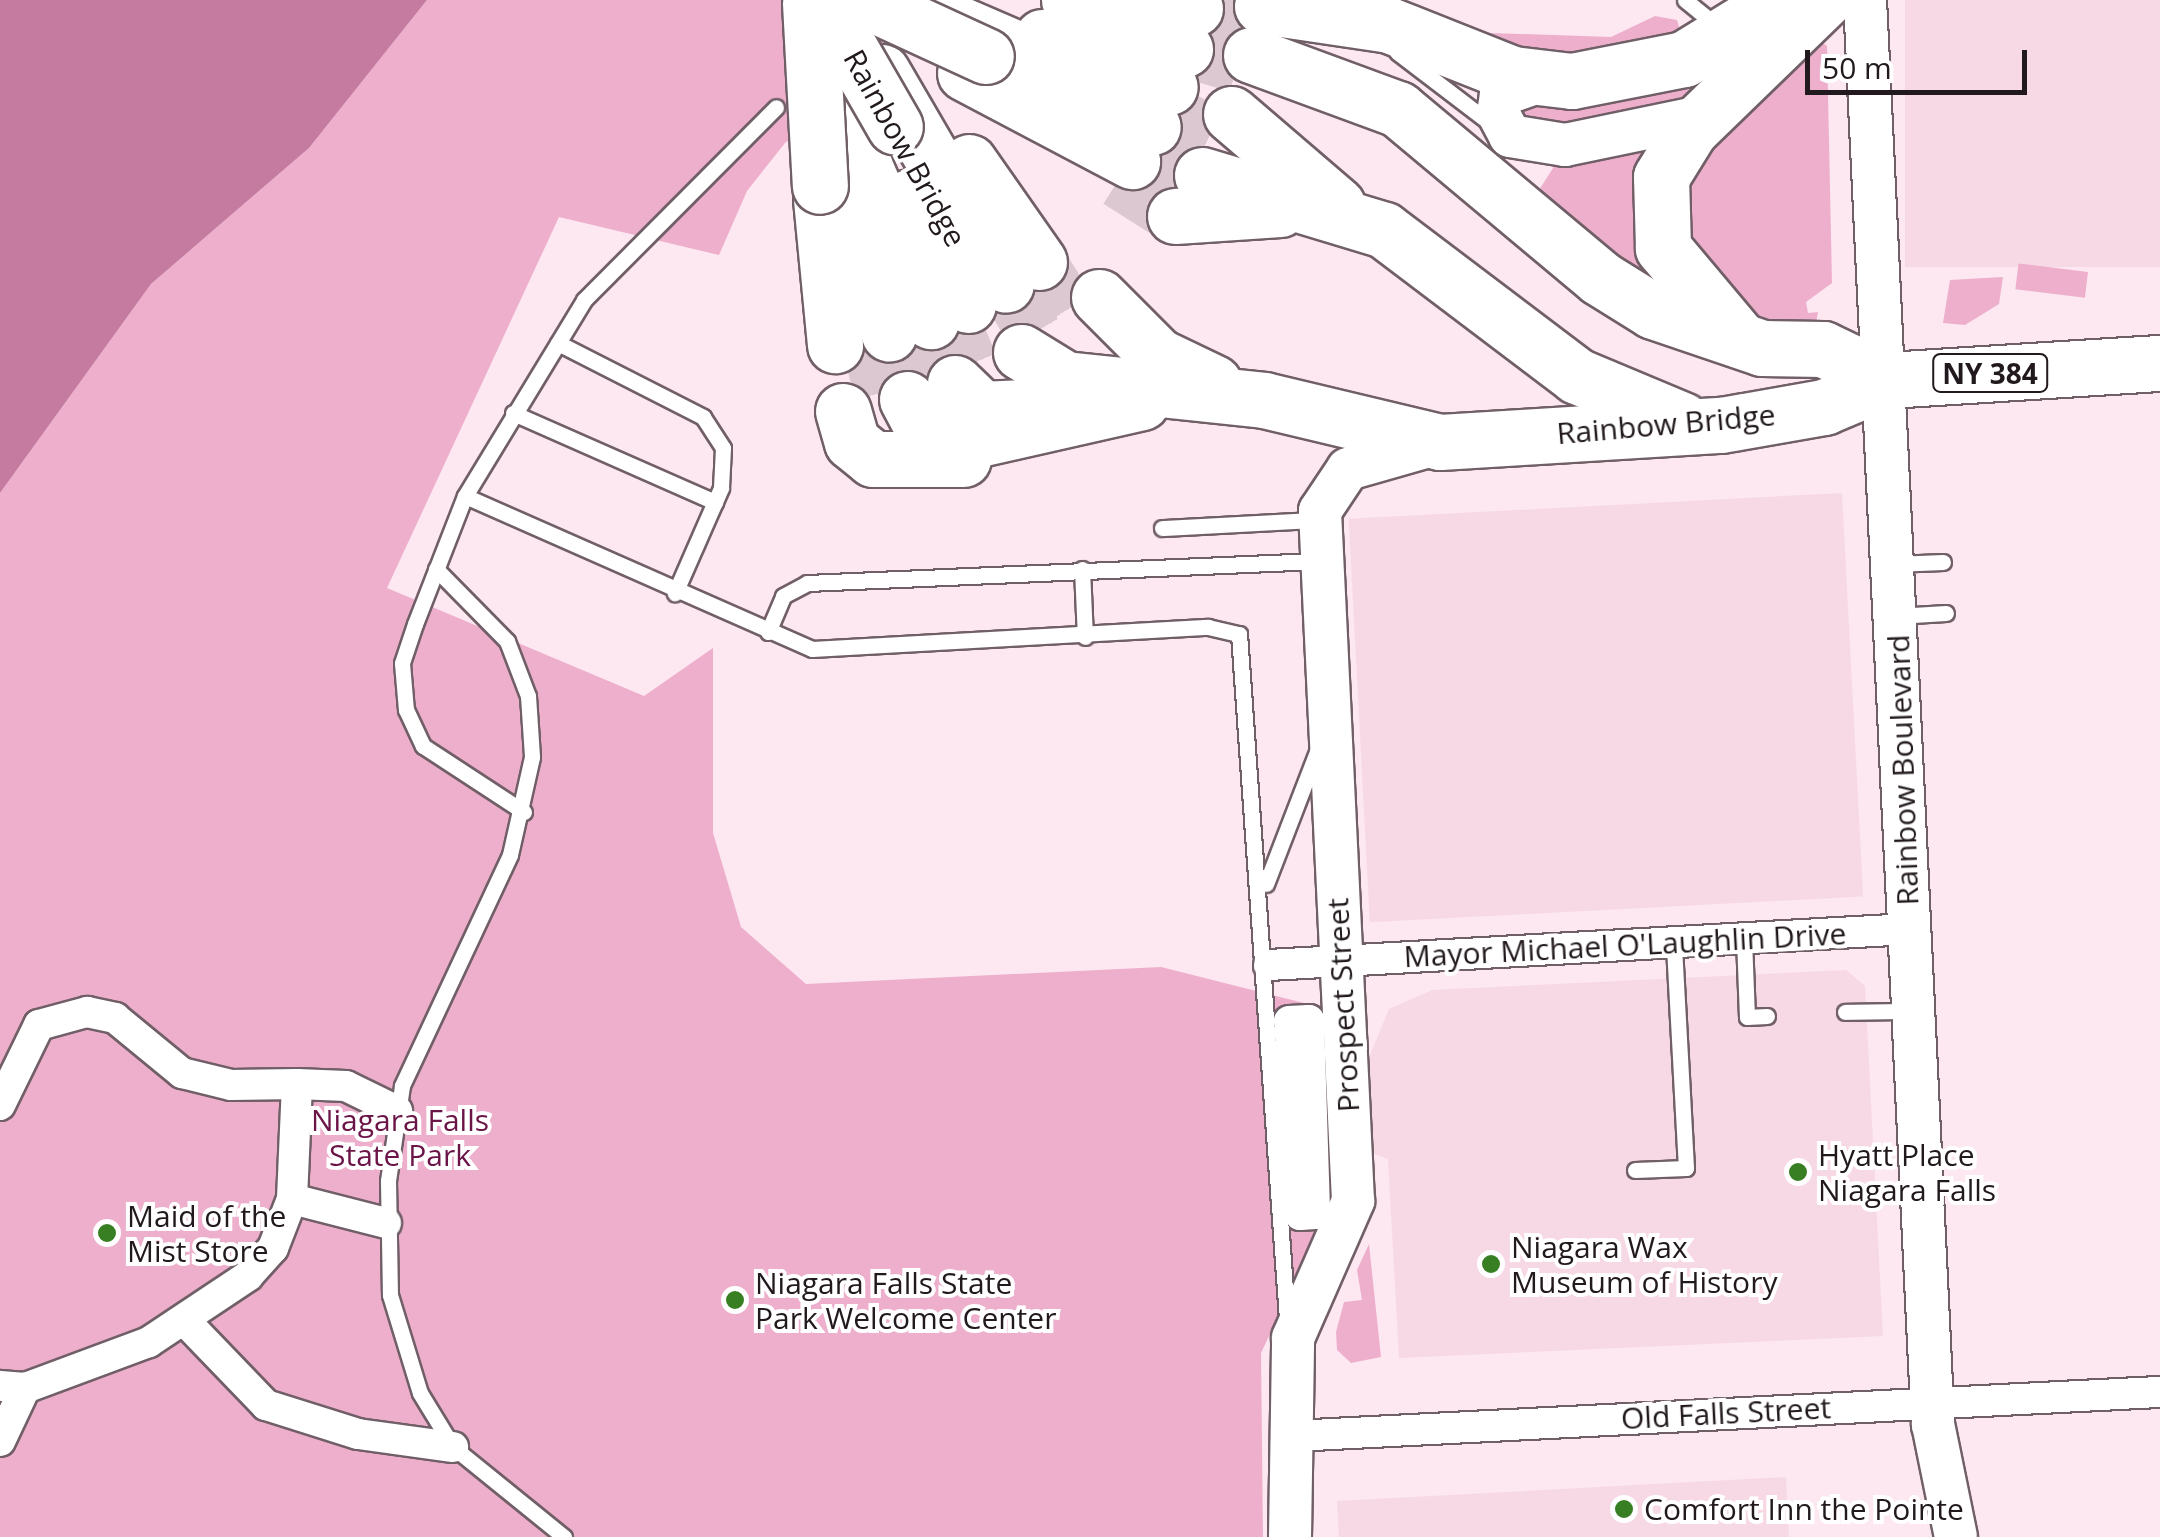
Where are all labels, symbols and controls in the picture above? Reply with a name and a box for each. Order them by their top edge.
scale bar [1810,30,2032,92]
street label: Rainbow Bridge [836,43,974,253]
text: 50 m [1822,47,1892,88]
road number: NY 384 [1930,350,2050,396]
street label: Rainbow Bridge [1555,397,1777,451]
street label: Rainbow Boulevard [1880,634,1926,906]
street label: Prospect Street [1319,897,1367,1113]
street label: Mayor Michael O'Laughlin Drive [1403,915,1847,975]
park label: Niagara Falls State Park [311,1102,489,1172]
place label: Hyatt Place Niagara Falls [1818,1137,1996,1208]
marker: Hyatt Place Niagara Falls [1787,1161,1809,1183]
place label: Maid of the Mist Store [127,1198,286,1268]
marker: Maid of the Mist Store [96,1222,118,1244]
place label: Niagara Wax Museum of History [1511,1229,1777,1300]
marker: Niagara Wax Museum of History [1480,1253,1502,1275]
place label: Niagara Falls State Park Welcome Center [755,1265,1056,1336]
marker: Niagara Falls State Park Welcome Center [724,1289,746,1311]
street label: Old Falls Street [1620,1390,1832,1436]
place label: Comfort Inn the Pointe [1644,1491,1964,1527]
marker: Comfort Inn the Pointe [1613,1498,1635,1520]

